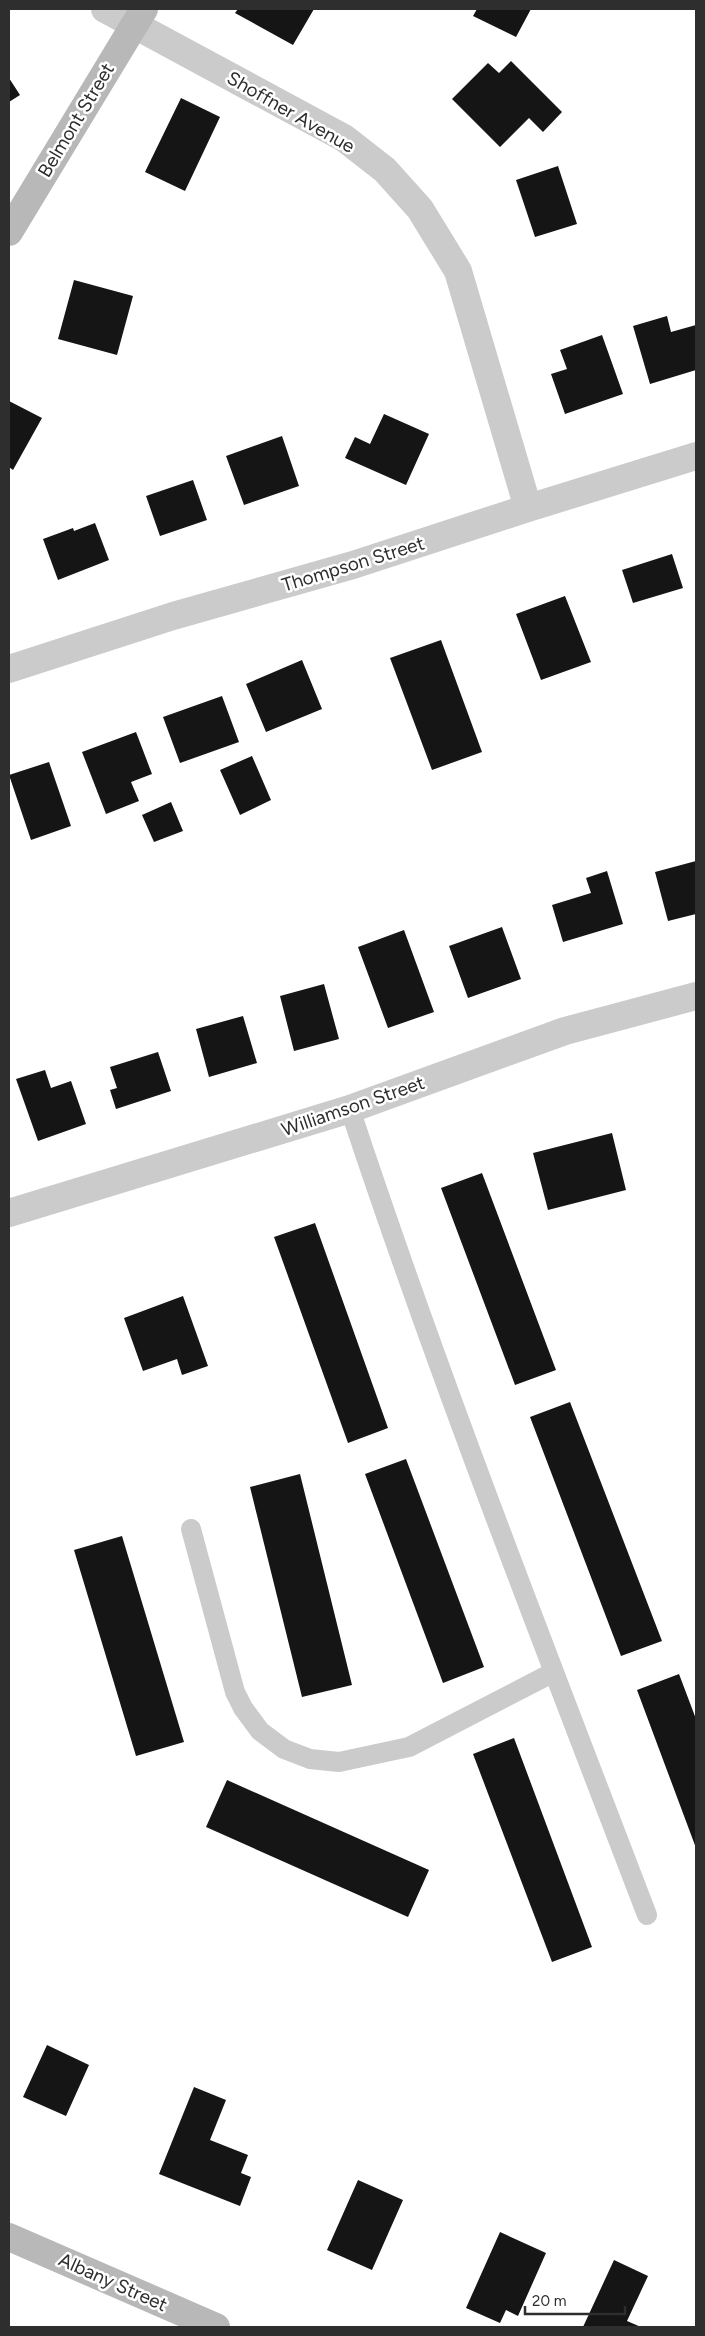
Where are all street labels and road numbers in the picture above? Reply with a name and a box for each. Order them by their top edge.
street label: Belmont Street [33,59,119,181]
street label: Shoffner Avenue [223,66,359,158]
street label: Thompson Street [279,531,427,597]
street label: Williamson Street [279,1071,427,1141]
street label: Albany Street [55,2248,171,2316]

